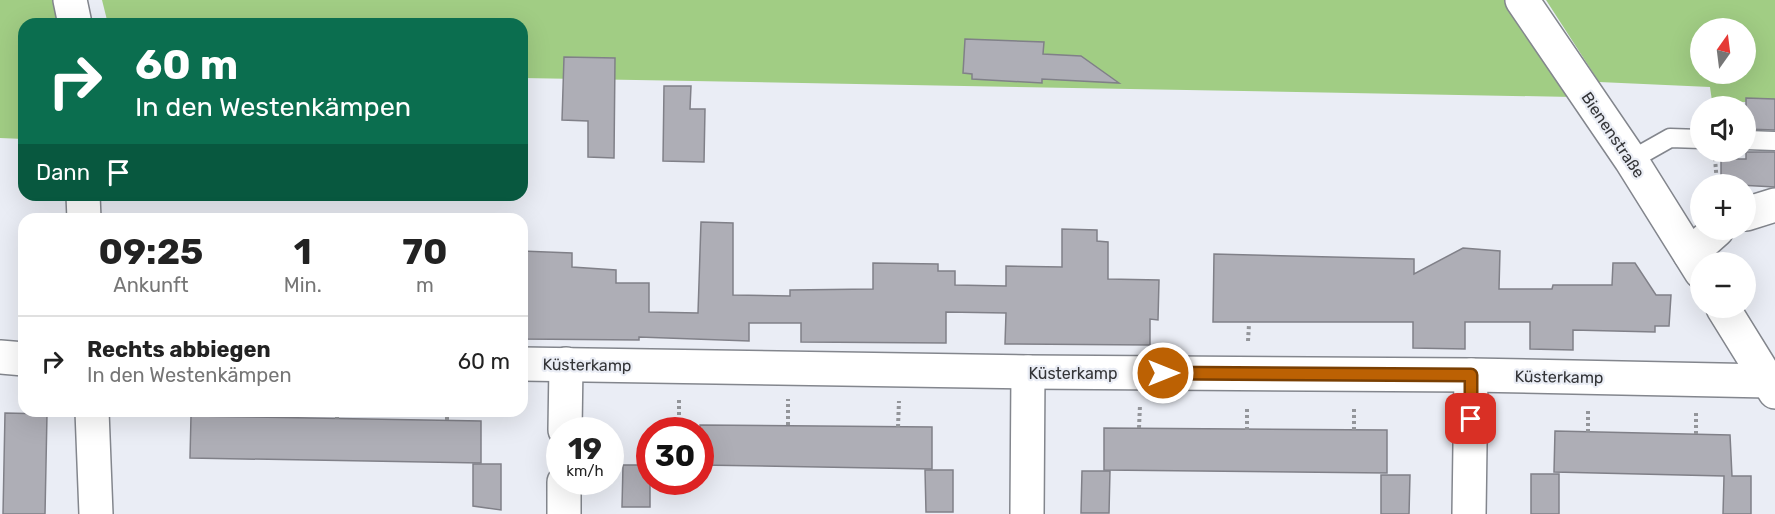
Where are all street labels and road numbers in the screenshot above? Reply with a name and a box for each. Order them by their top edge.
street label: Bienenstraße [1577,88,1649,182]
street label: Küsterkamp [542,355,632,375]
street label: Küsterkamp [1028,364,1118,383]
street label: Küsterkamp [1514,367,1604,387]

